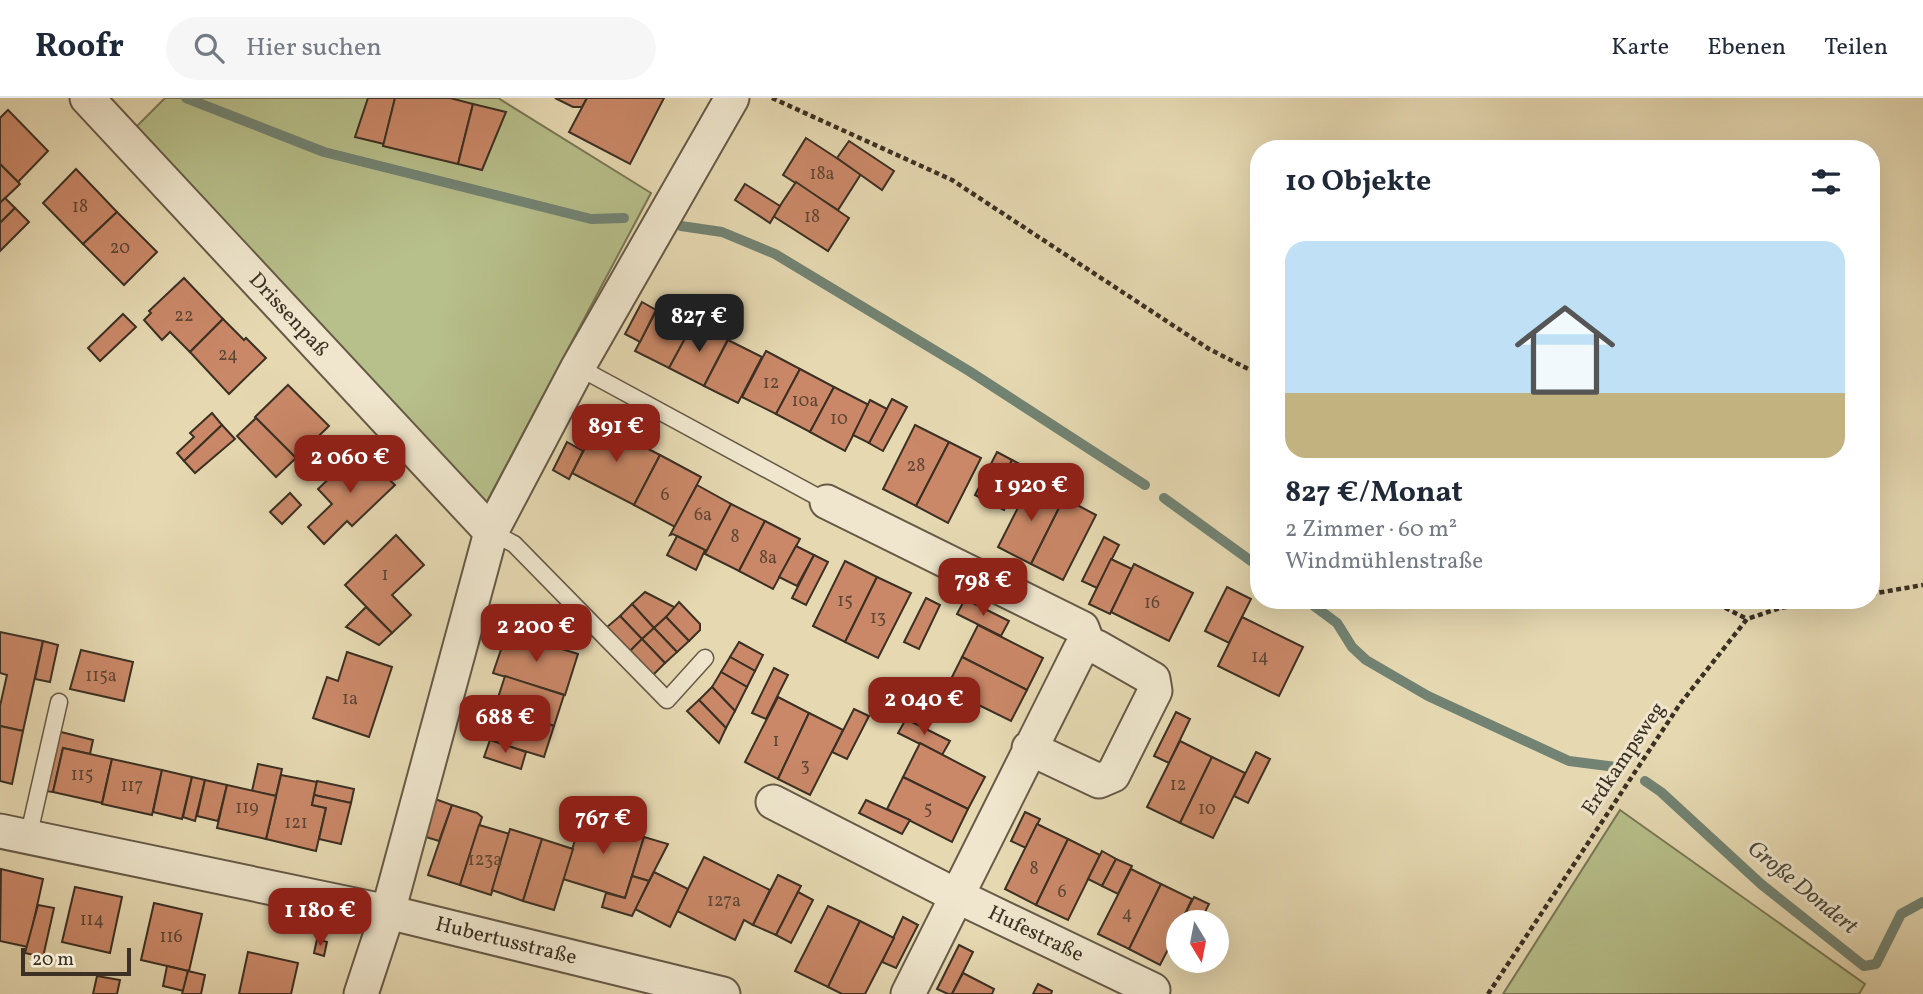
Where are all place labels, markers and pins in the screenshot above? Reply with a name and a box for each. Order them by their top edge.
pin: 827 € [650,294,748,354]
pin: 891 € [567,404,665,464]
pin: 2 060 € [285,436,415,495]
pin: 1 920 € [966,464,1096,523]
pin: 798 € [934,559,1032,618]
pin: 2 200 € [471,604,601,664]
pin: 2 040 € [859,678,989,737]
pin: 688 € [456,696,554,755]
pin: 767 € [554,796,652,856]
pin: 1 180 € [255,888,385,948]

